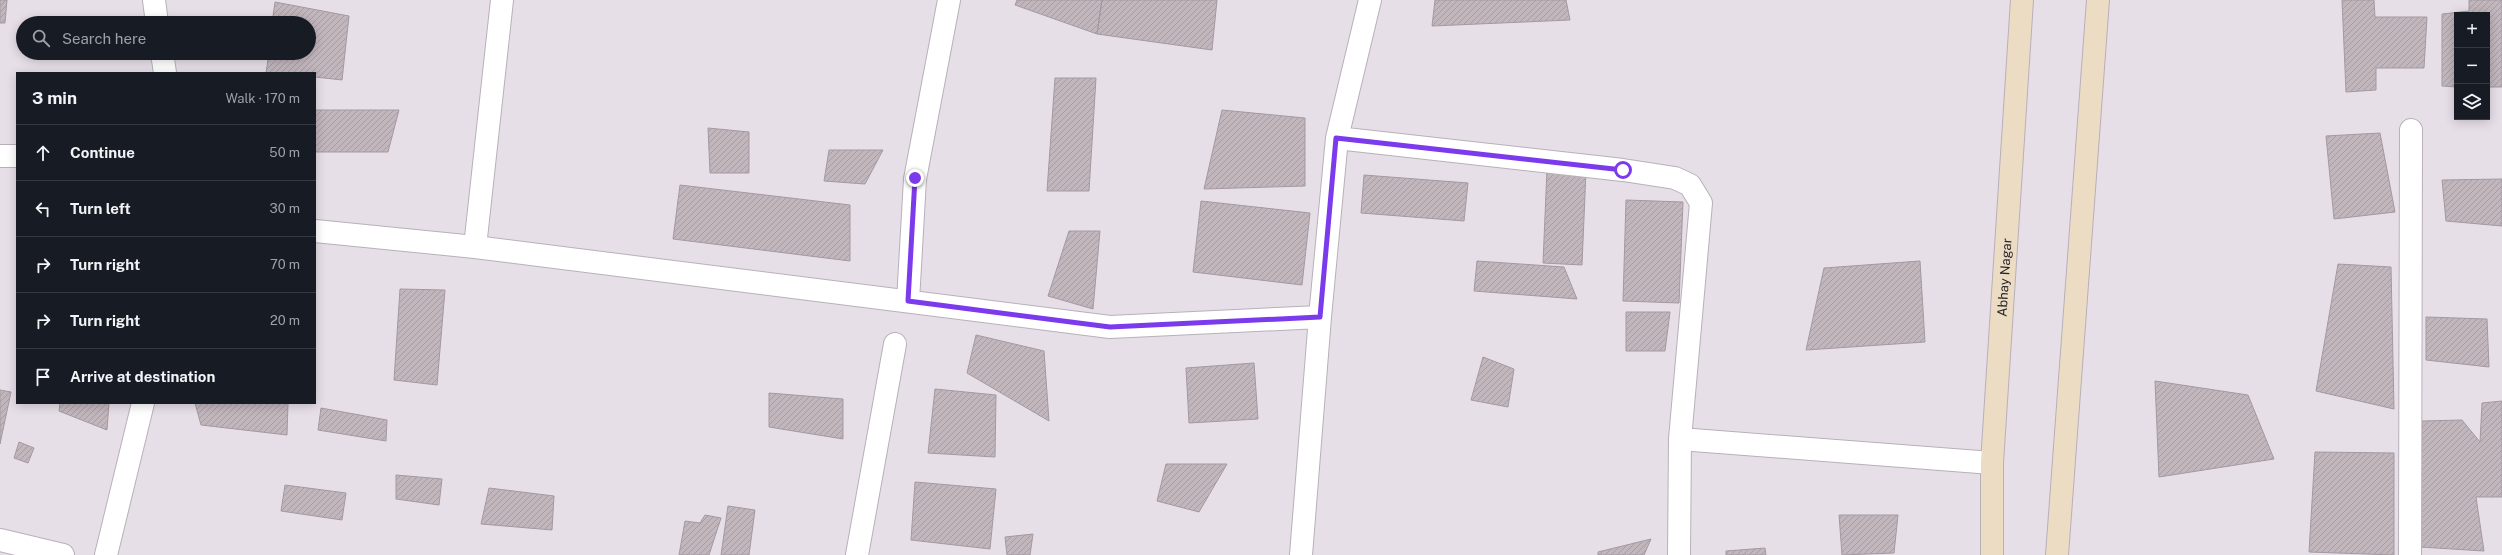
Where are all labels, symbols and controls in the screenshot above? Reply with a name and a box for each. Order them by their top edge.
map controls [2454,12,2490,120]
button: + [2454,12,2490,48]
search box [16,16,316,60]
icon: search [30,27,52,49]
text: Search here [62,30,146,47]
button: − [2454,48,2490,84]
button: layers [2454,84,2490,120]
text: 3 min [32,88,77,108]
text: Walk · 170 m [225,91,300,106]
icon: ahead [32,142,54,164]
text: Continue [70,144,135,161]
text: 50 m [269,145,300,160]
route start [1614,161,1632,179]
route end [906,169,924,187]
icon: left [32,198,54,220]
text: Turn left [70,200,131,217]
text: 30 m [270,201,300,216]
street label: Abhay Nagar [1994,238,2014,317]
icon: right [32,254,54,276]
text: Turn right [70,256,140,273]
text: 70 m [270,257,300,272]
icon: right [32,310,54,332]
text: Turn right [70,312,140,329]
text: 20 m [270,313,300,328]
icon: arrive [32,366,54,388]
text: Arrive at destination [70,368,215,385]

